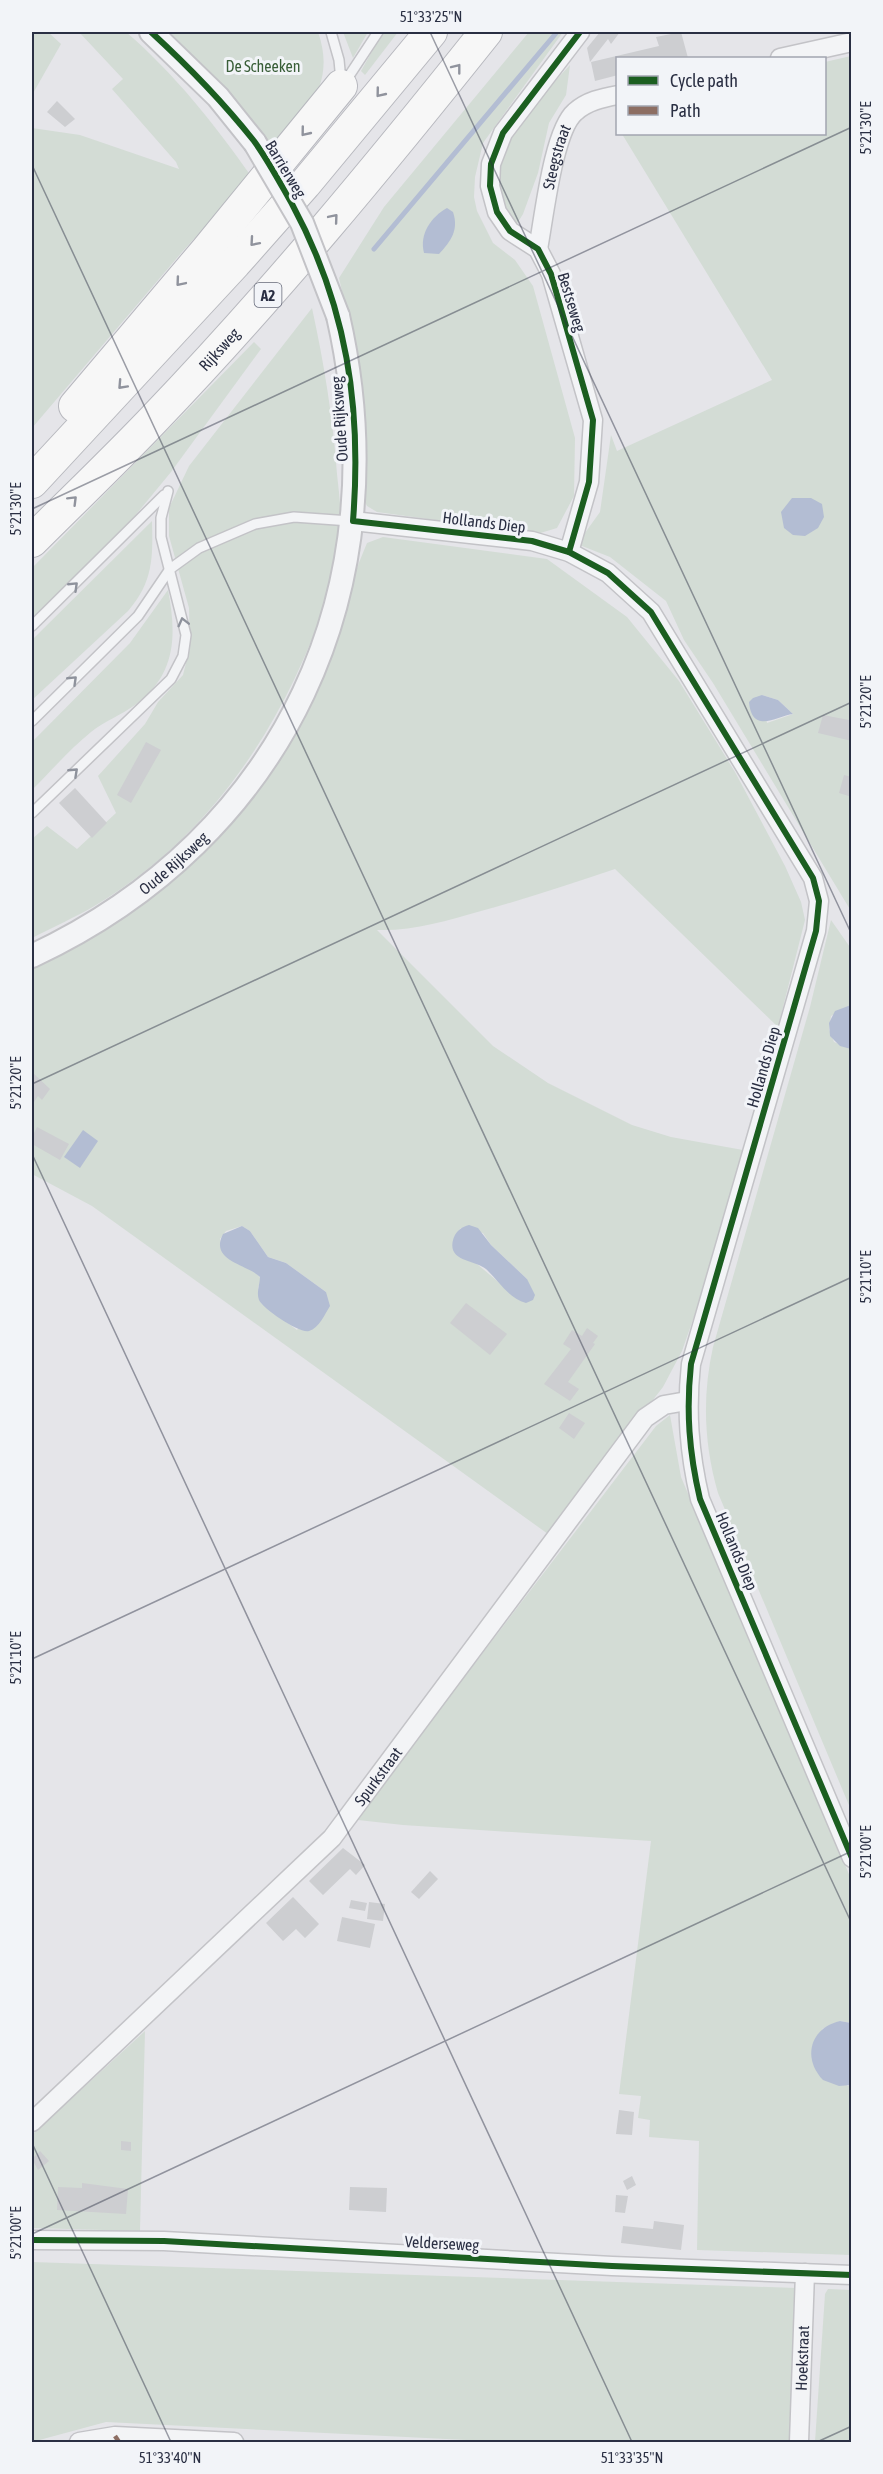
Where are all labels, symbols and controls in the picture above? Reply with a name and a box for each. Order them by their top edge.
text: 51°33'25"N [400,8,462,25]
park label: De Scheeken [225,57,301,75]
legend [616,57,826,135]
one-way arrow [450,63,461,74]
text: Cycle path [670,70,738,91]
one-way arrow [377,86,388,97]
text: Path [670,100,701,121]
text: 5°21'30"E [857,101,874,155]
street label: Steegstraat [539,121,574,191]
one-way arrow [301,125,312,136]
street label: Barrierweg [261,137,310,202]
one-way arrow [326,214,337,225]
one-way arrow [250,235,261,246]
street label: Bestseweg [553,270,590,334]
one-way arrow [177,275,188,286]
road number: A2 [254,283,282,307]
street label: Rijksweg [195,324,244,374]
street label: Oude Rijksweg [327,375,352,462]
one-way arrow [118,378,129,389]
text: 5°21'30"E [7,482,24,536]
one-way arrow [65,497,76,508]
street label: Hollands Diep [441,508,526,537]
one-way arrow [67,582,78,593]
one-way arrow [178,617,191,627]
text: 5°21'20"E [857,675,874,729]
one-way arrow [66,677,77,688]
one-way arrow [67,769,78,780]
street label: Oude Rijksweg [135,828,213,898]
street label: Hollands Diep [743,1024,784,1110]
text: 5°21'20"E [7,1056,24,1110]
text: 5°21'10"E [857,1250,874,1304]
street label: Hollands Diep [711,1509,762,1593]
text: 5°21'10"E [7,1631,24,1685]
street label: Spurkstraat [350,1743,406,1809]
text: 5°21'00"E [857,1825,874,1879]
text: 5°21'00"E [7,2206,24,2260]
street label: Velderseweg [404,2232,480,2255]
street label: Hoekstraat [792,2325,812,2391]
text: 51°33'40"N [139,2449,201,2466]
text: 51°33'35"N [601,2449,663,2466]

